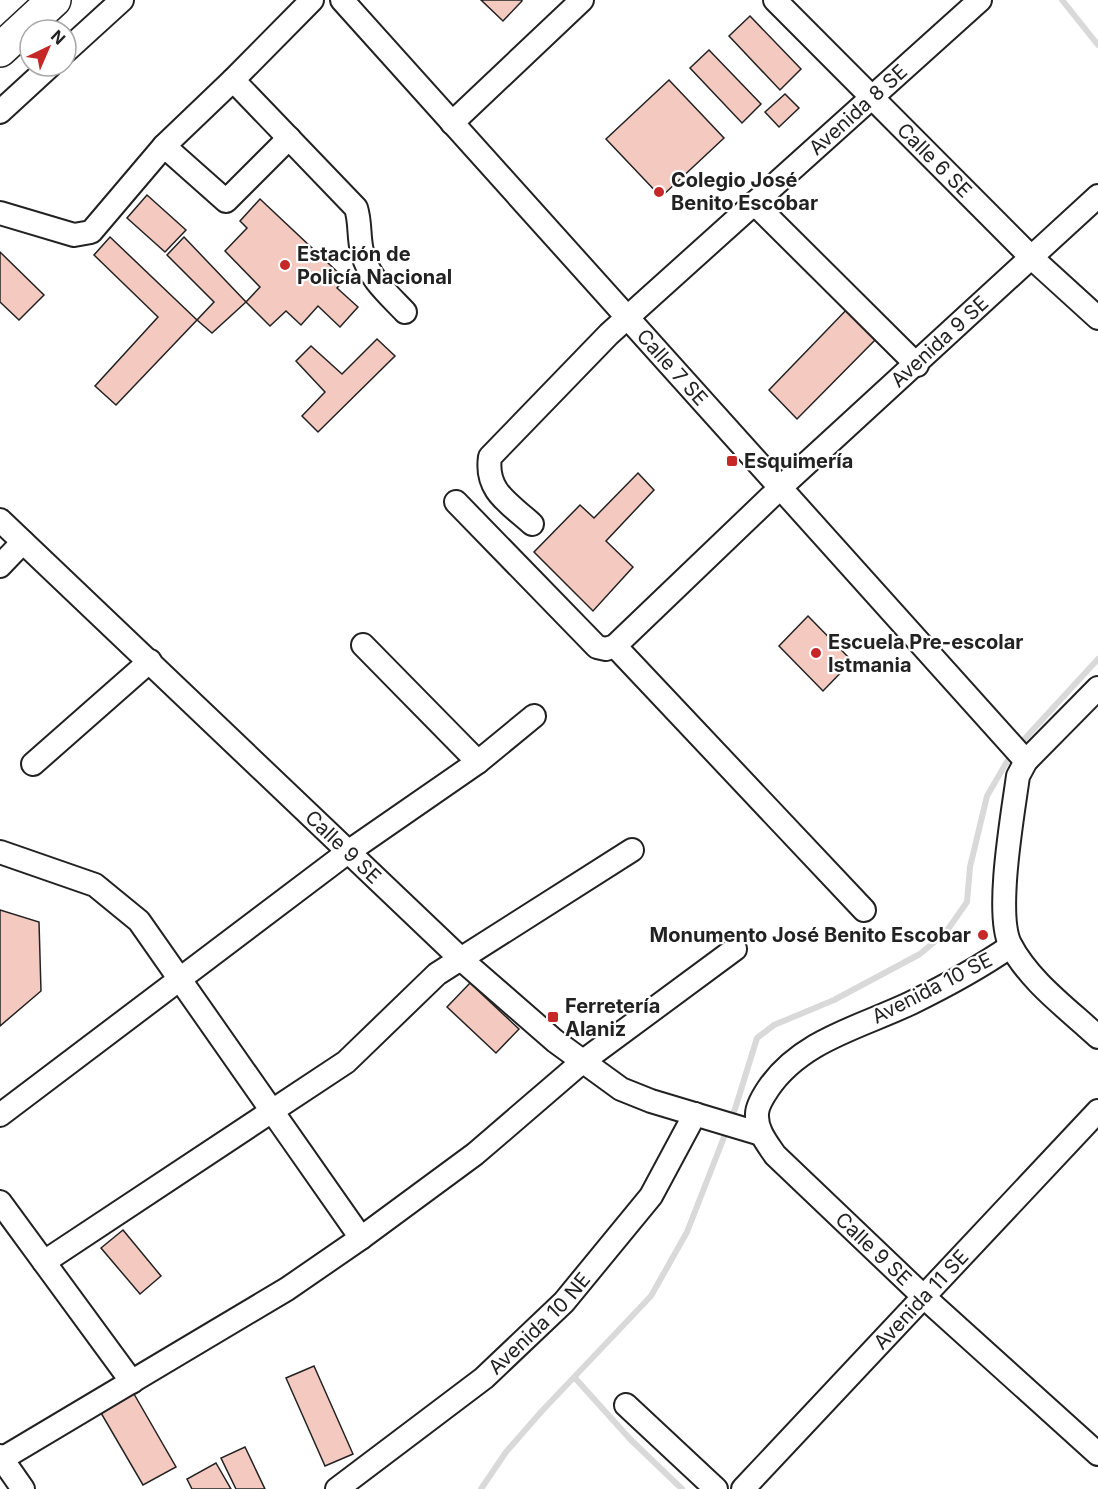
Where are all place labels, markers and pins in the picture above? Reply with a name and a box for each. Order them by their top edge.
place label: Colegio José Benito Escobar [671,168,818,215]
marker: Colegio José Benito Escobar [652,185,666,199]
place label: Estación de Policía Nacional [297,242,452,289]
marker: Estación de Policía Nacional [278,258,292,272]
place label: Esquimería [744,449,853,473]
marker: Esquimería [725,454,739,468]
place label: Escuela Pre-escolar Istmania [828,630,1023,677]
marker: Escuela Pre-escolar Istmania [809,646,823,660]
place label: Monumento José Benito Escobar [650,923,971,947]
marker: Monumento José Benito Escobar [976,928,990,942]
place label: Ferretería Alaniz [565,994,660,1041]
marker: Ferretería Alaniz [546,1010,560,1024]

